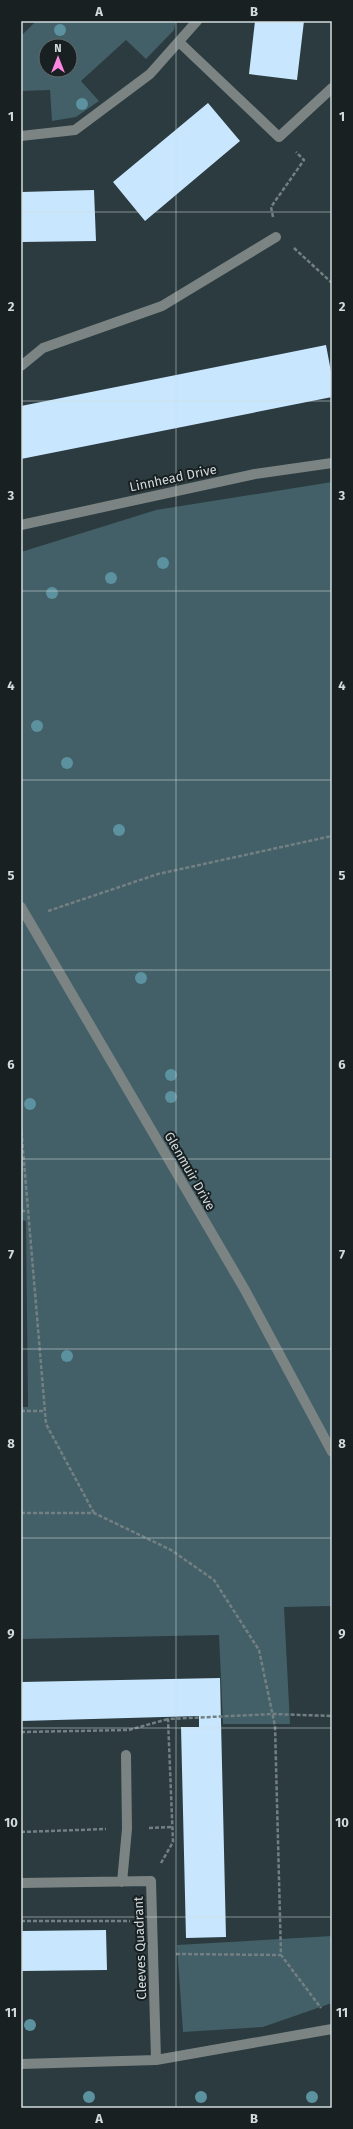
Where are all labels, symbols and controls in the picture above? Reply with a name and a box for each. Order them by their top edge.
text: A [94,4,103,19]
text: B [250,4,258,19]
north arrow [38,38,78,78]
text: N [54,42,62,55]
text: 1 [8,109,14,124]
text: 1 [339,109,345,124]
text: 2 [8,299,15,314]
text: 2 [339,299,346,314]
street label: Linnhead Drive [128,461,218,495]
text: 3 [7,488,15,503]
text: 3 [338,488,346,503]
text: 4 [7,678,15,693]
text: 4 [338,678,346,693]
text: 5 [8,868,15,883]
text: 5 [339,868,346,883]
text: 6 [7,1057,15,1072]
text: 6 [338,1057,346,1072]
street label: Glenmuir Drive [162,1129,218,1213]
text: 7 [8,1247,14,1262]
text: 7 [339,1247,345,1262]
text: 8 [7,1436,15,1451]
text: 8 [338,1436,346,1451]
text: 9 [7,1626,15,1641]
text: 9 [338,1626,346,1641]
text: 10 [4,1815,18,1830]
text: 10 [335,1815,349,1830]
street label: Cleeves Quadrant [131,1896,149,2000]
text: 11 [5,2005,17,2020]
text: 11 [336,2005,348,2020]
text: A [94,2111,103,2126]
text: B [250,2111,258,2126]

